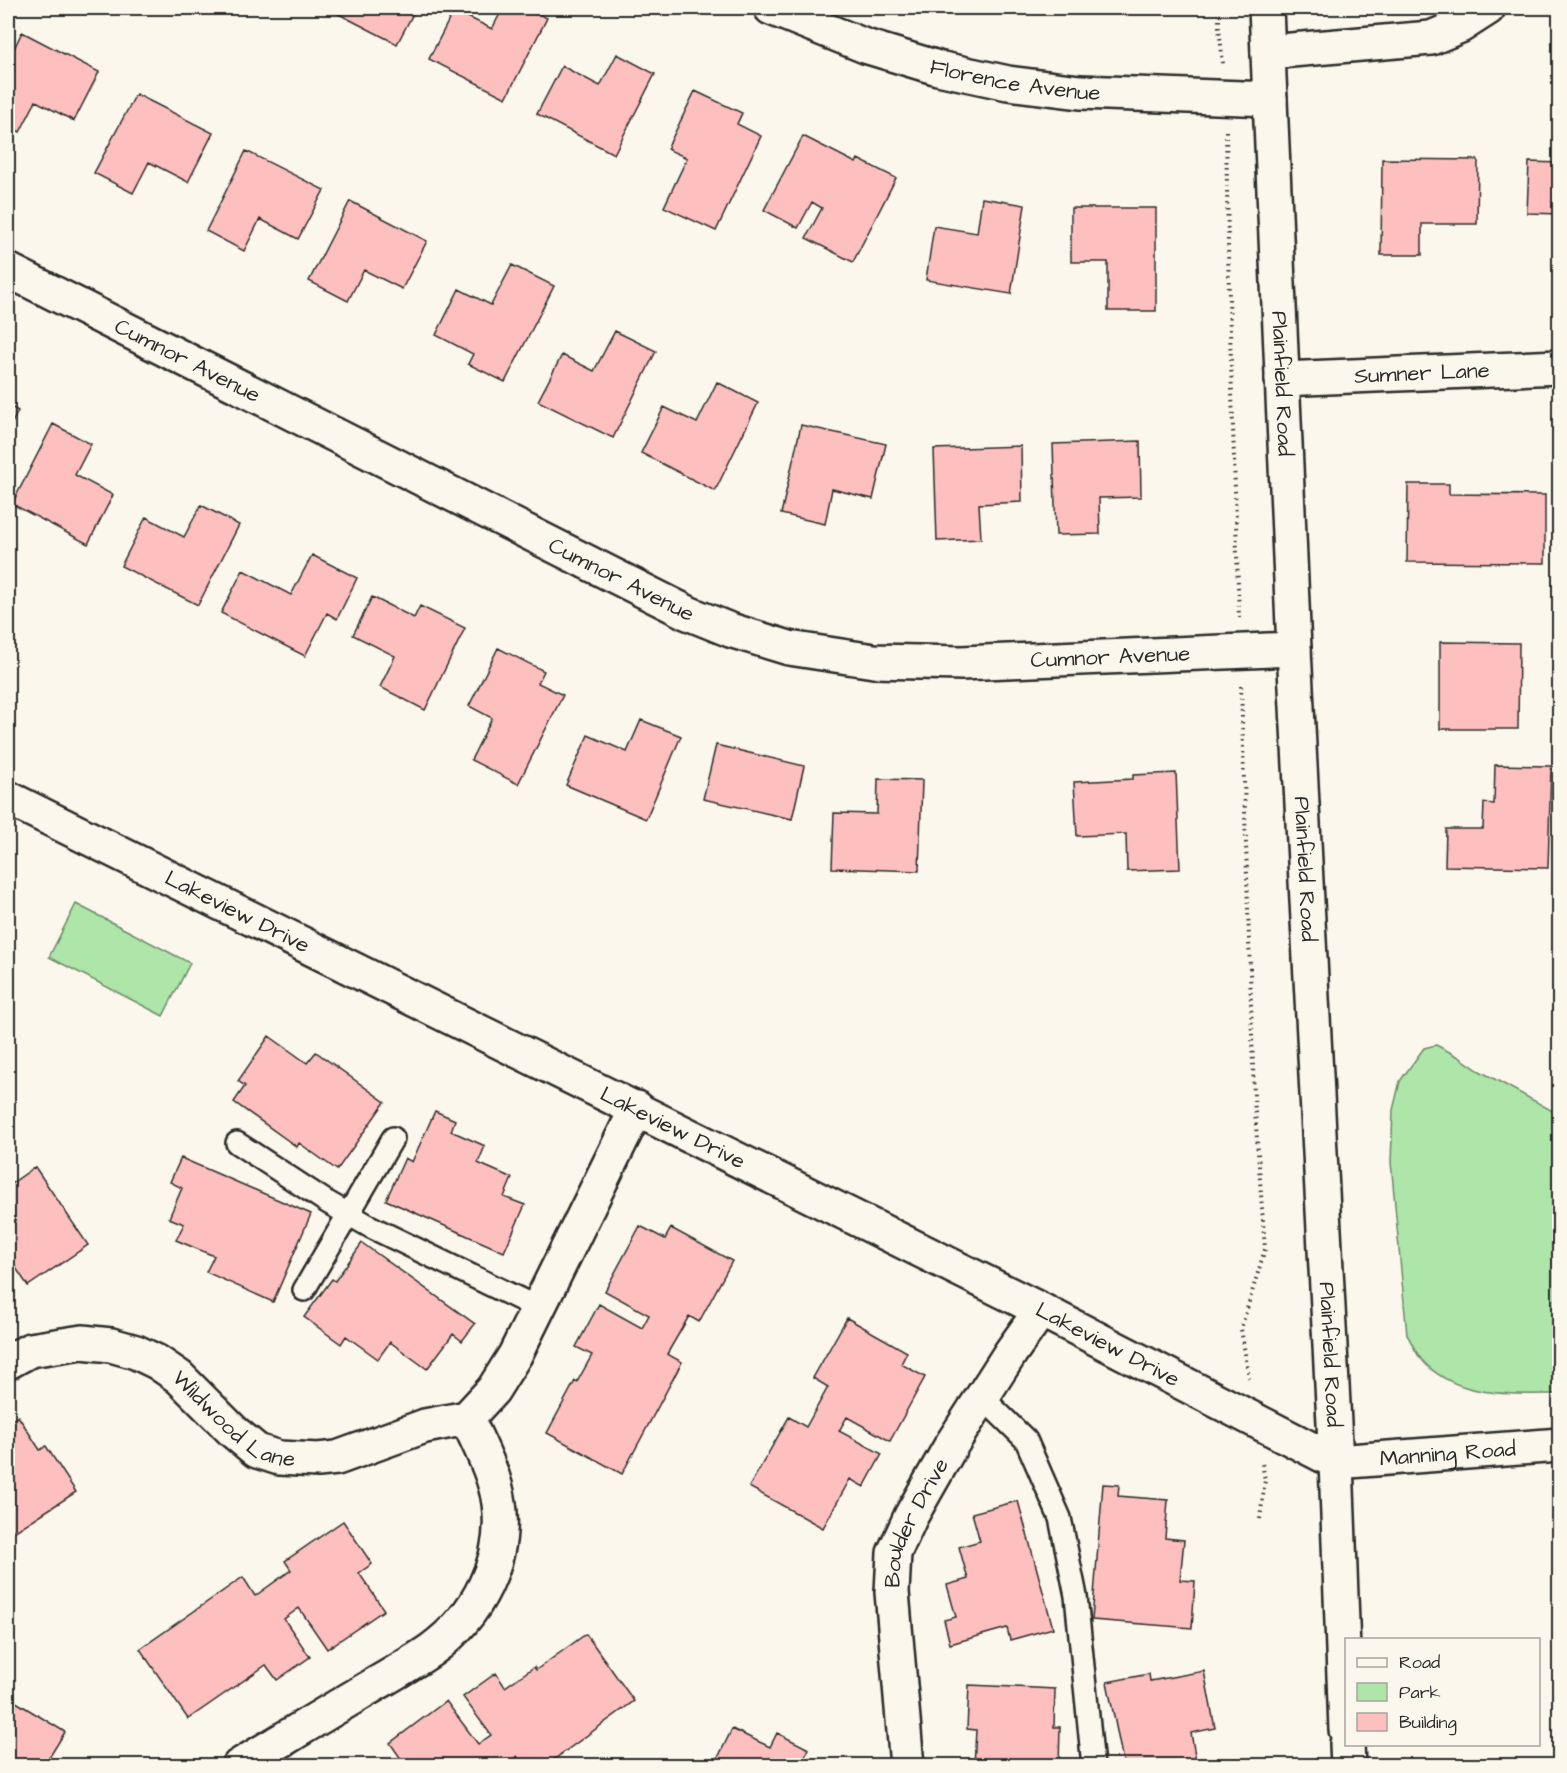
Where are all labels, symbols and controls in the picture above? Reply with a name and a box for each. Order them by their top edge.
street label: Florence Avenue [926,51,1101,108]
street label: Plainfield Road [1264,310,1301,457]
street label: Cumnor Avenue [109,311,266,410]
street label: Sumner Lane [1353,355,1490,391]
street label: Cumnor Avenue [543,530,700,629]
street label: Cumnor Avenue [1030,638,1191,676]
street label: Plainfield Road [1286,796,1325,943]
street label: Lakeview Drive [160,863,315,961]
street label: Lakeview Drive [595,1078,751,1177]
street label: Plainfield Road [1311,1281,1350,1428]
street label: Lakeview Drive [1030,1294,1185,1394]
street label: Wildwood Lane [165,1363,296,1474]
street label: Manning Road [1378,1433,1517,1474]
street label: Boulder Drive [877,1452,956,1588]
legend [1345,1638,1540,1746]
text: Road [1399,1650,1440,1675]
text: Park [1399,1680,1441,1705]
text: Building [1399,1710,1457,1736]

